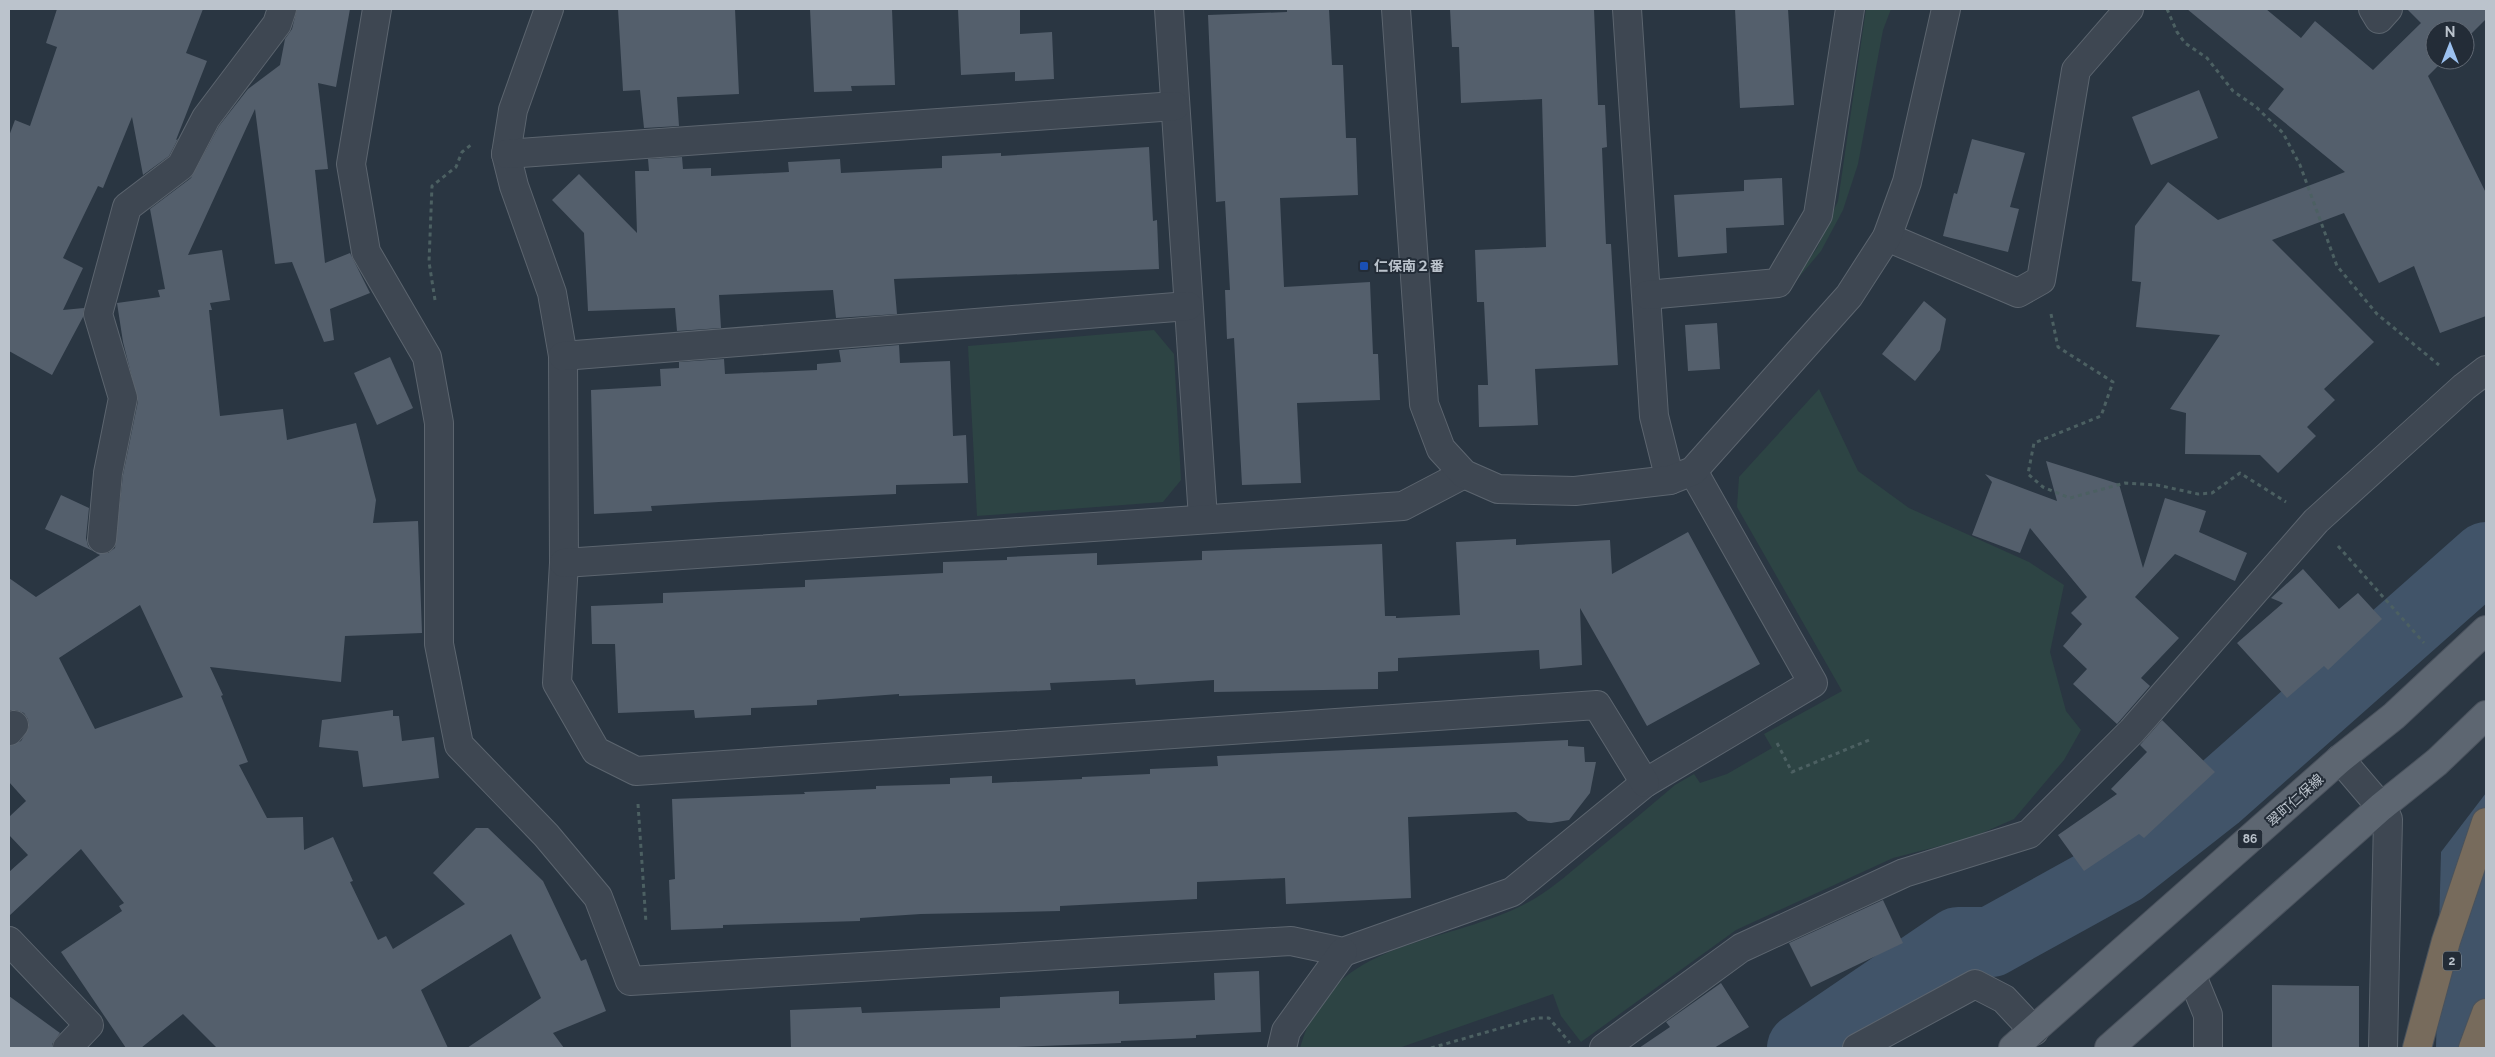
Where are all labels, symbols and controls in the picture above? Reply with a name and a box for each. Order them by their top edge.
north arrow [2425,20,2475,70]
text: N [2445,24,2455,40]
place label: 仁保南２番 [1374,258,1444,274]
marker: 仁保南２番 [1358,260,1370,272]
street label: 翠町仁保線 [2264,771,2326,829]
road number: 86 [2238,830,2262,849]
road number: 2 [2443,951,2461,970]

